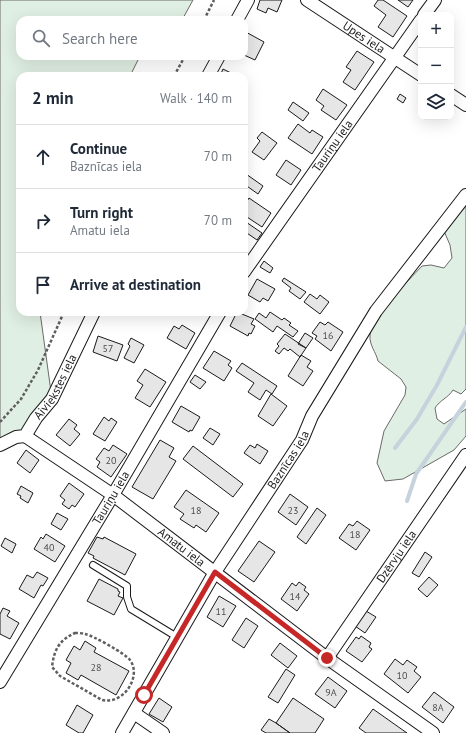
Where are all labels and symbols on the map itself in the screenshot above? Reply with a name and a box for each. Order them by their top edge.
street label: Upes iela [340,18,388,56]
street label: Tauriņu iela [309,117,356,175]
house number: 16 [323,329,333,342]
house number: 57 [103,342,113,355]
street label: Aiviekstes iela [30,352,80,422]
street label: Baznīcas iela [264,428,312,492]
house number: 20 [106,454,117,467]
street label: Tauriņu iela [89,468,132,527]
house number: 18 [191,504,201,517]
house number: 23 [288,504,298,517]
street label: Amatu iela [155,524,208,569]
street label: Dzērvju iela [373,527,419,585]
house number: 18 [350,528,360,541]
house number: 40 [44,541,55,554]
house number: 14 [290,590,301,603]
house number: 11 [216,605,226,618]
route end [318,649,336,667]
house number: 28 [91,661,101,674]
house number: 10 [397,669,408,682]
route start [135,686,153,704]
house number: 9A [325,686,337,699]
house number: 8A [432,701,444,714]

